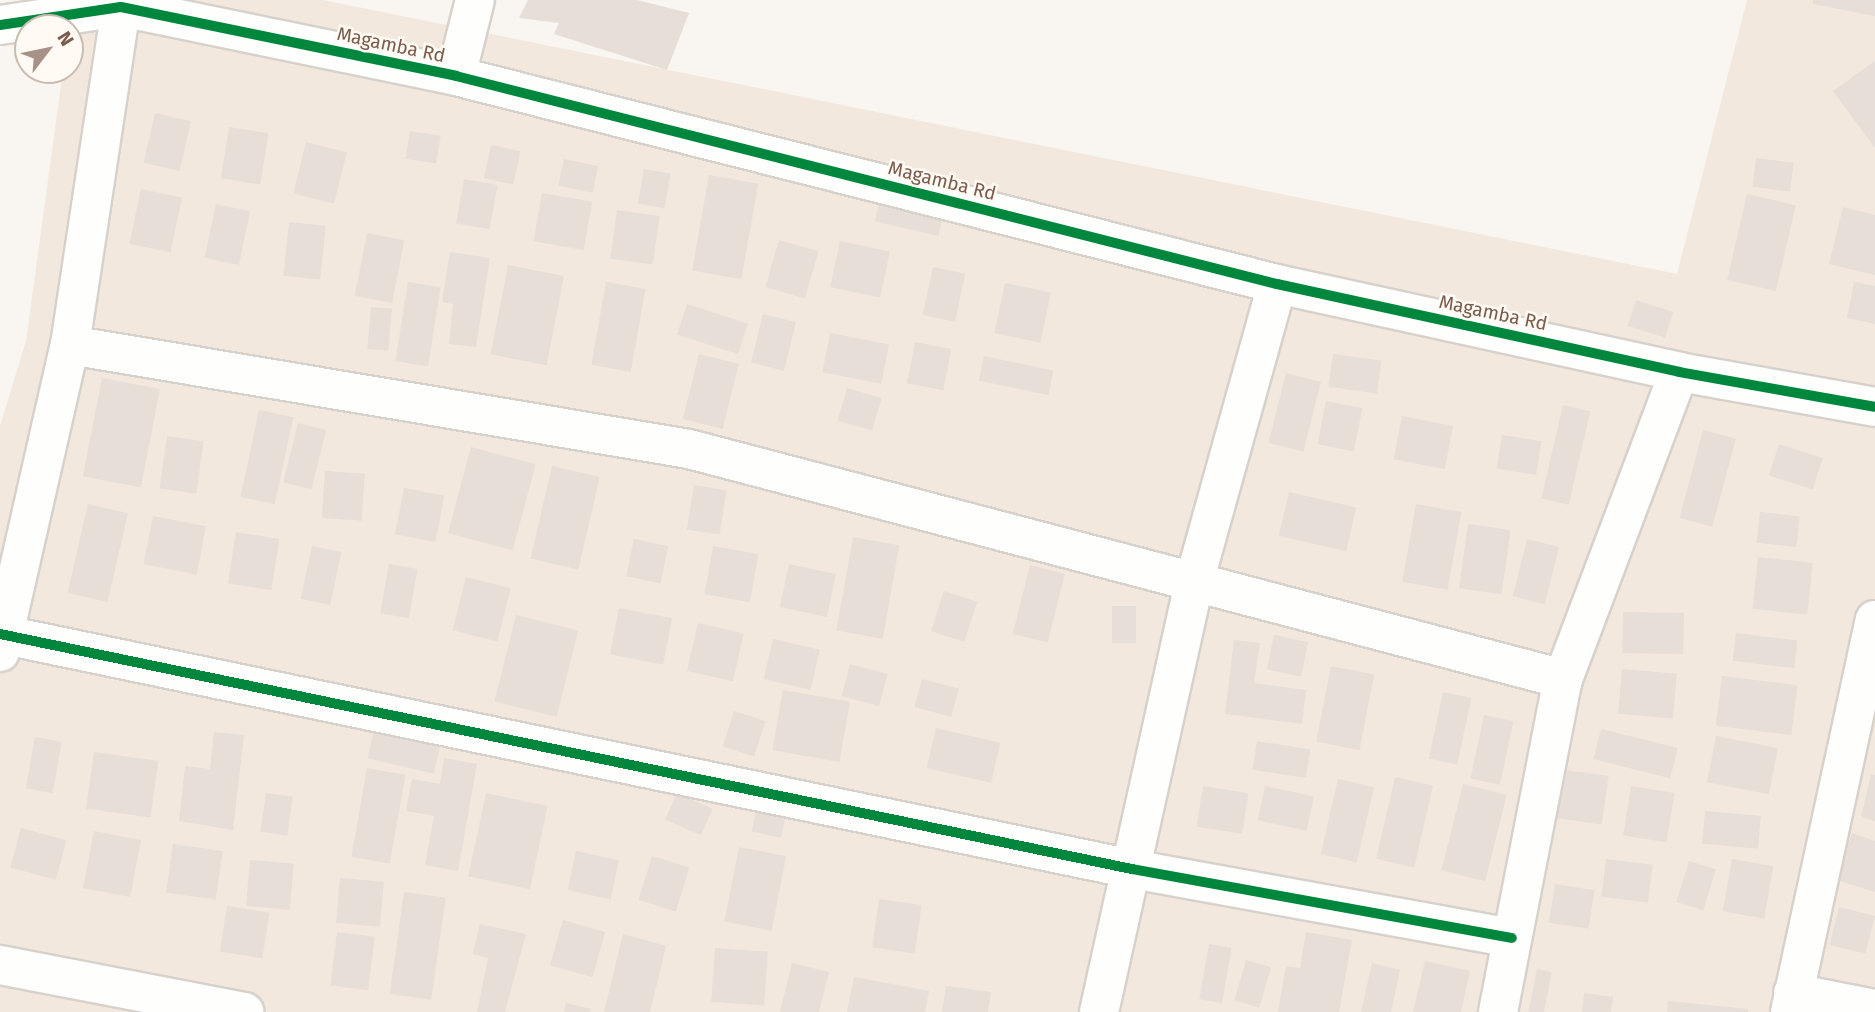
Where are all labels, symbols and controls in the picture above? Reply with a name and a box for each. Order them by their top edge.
north arrow [14,14,84,84]
street label: Magamba Rd [335,22,447,68]
text: N [52,27,79,50]
street label: Magamba Rd [886,157,998,205]
street label: Magamba Rd [1437,290,1549,336]

